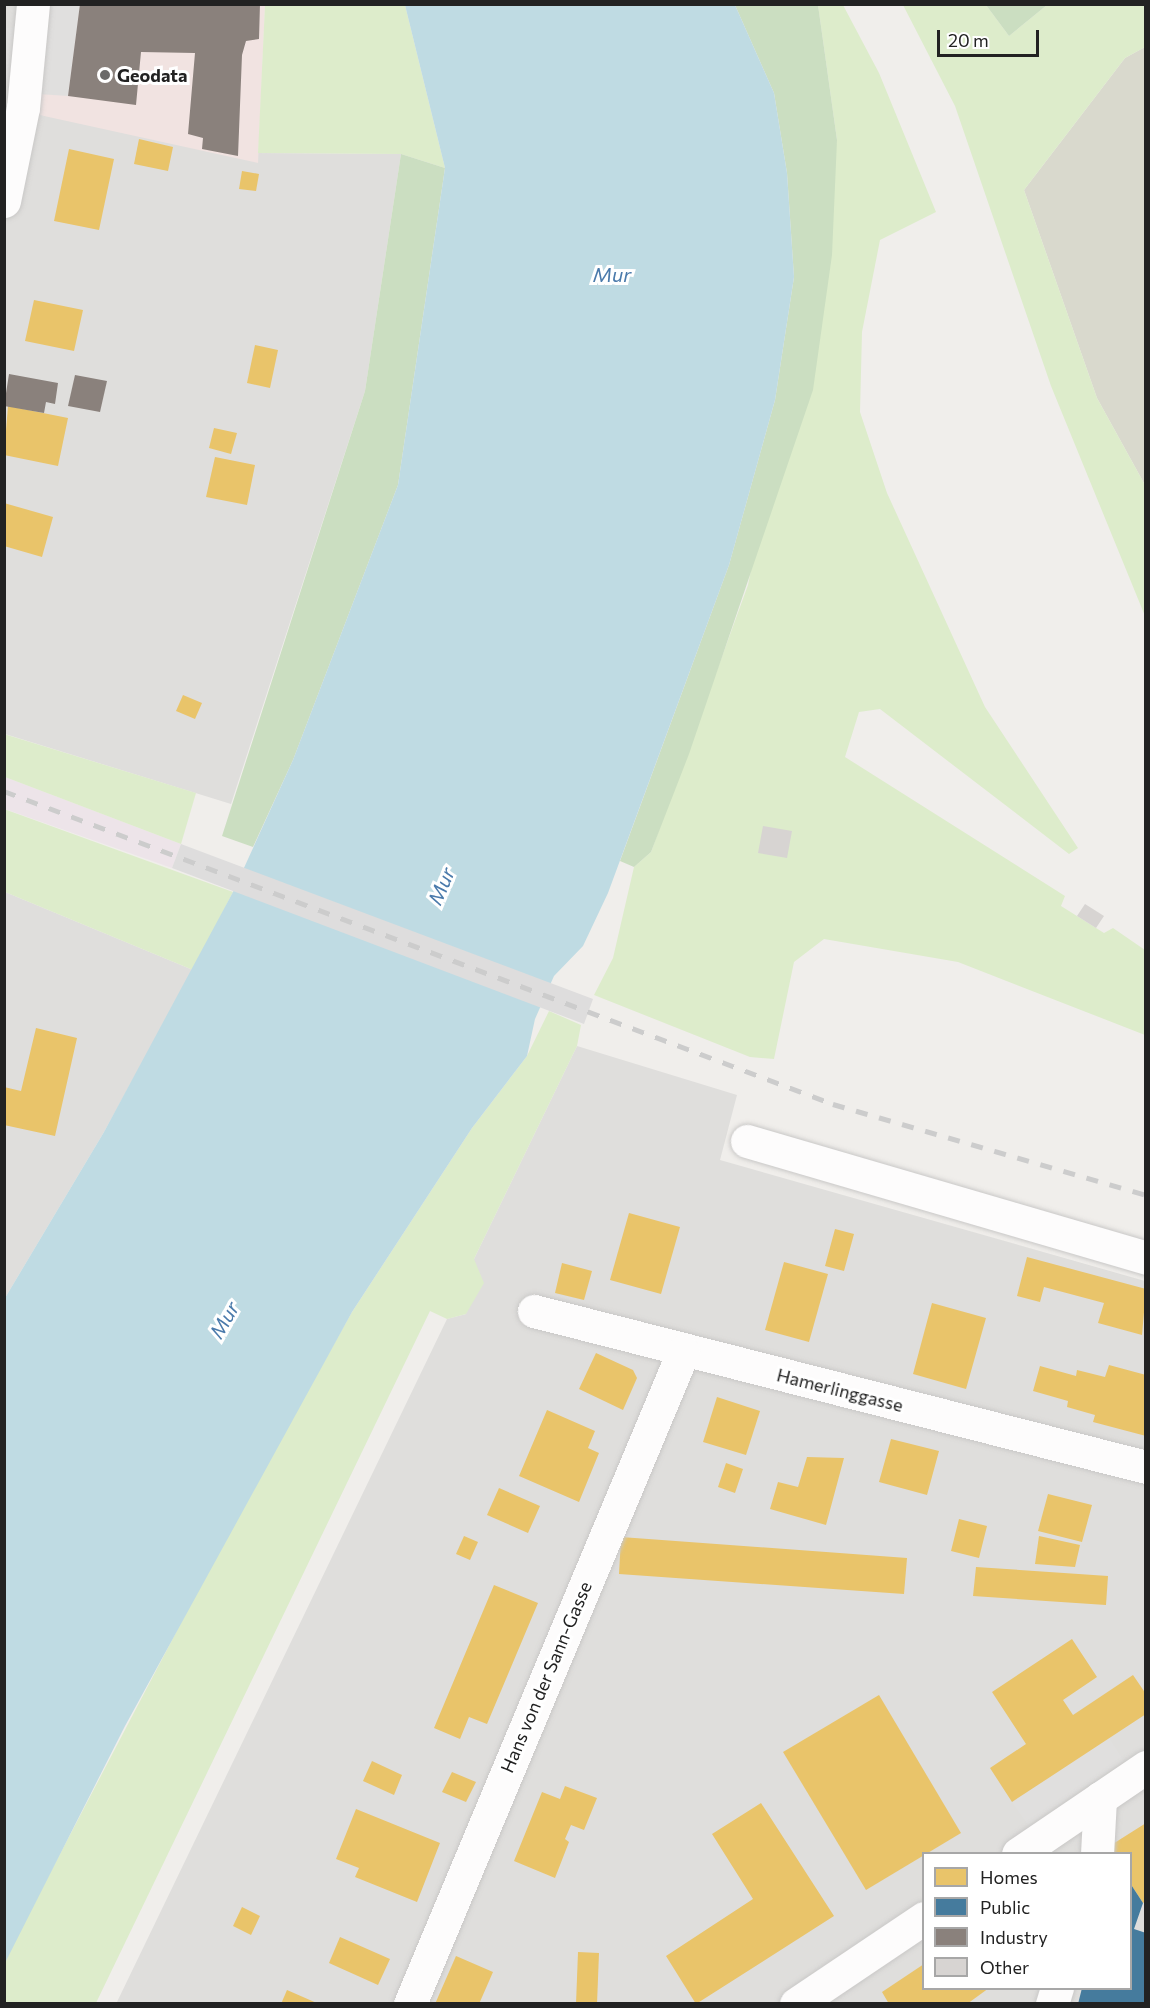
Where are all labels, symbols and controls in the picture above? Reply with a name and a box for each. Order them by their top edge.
scale bar [940,18,1042,56]
text: 20 m [948,29,989,51]
place label: Geodata [117,64,187,86]
marker: Geodata [98,68,112,82]
water label: Mur [593,262,631,286]
water label: Mur [422,864,460,908]
water label: Mur [204,1297,244,1343]
street label: Hamerlinggasse [775,1364,905,1416]
street label: Hans von der Sann-Gasse [496,1578,596,1776]
legend [922,1852,1132,1990]
text: Homes [980,1866,1038,1888]
text: Public [980,1896,1030,1918]
text: Industry [980,1926,1048,1948]
text: Other [980,1956,1029,1978]

